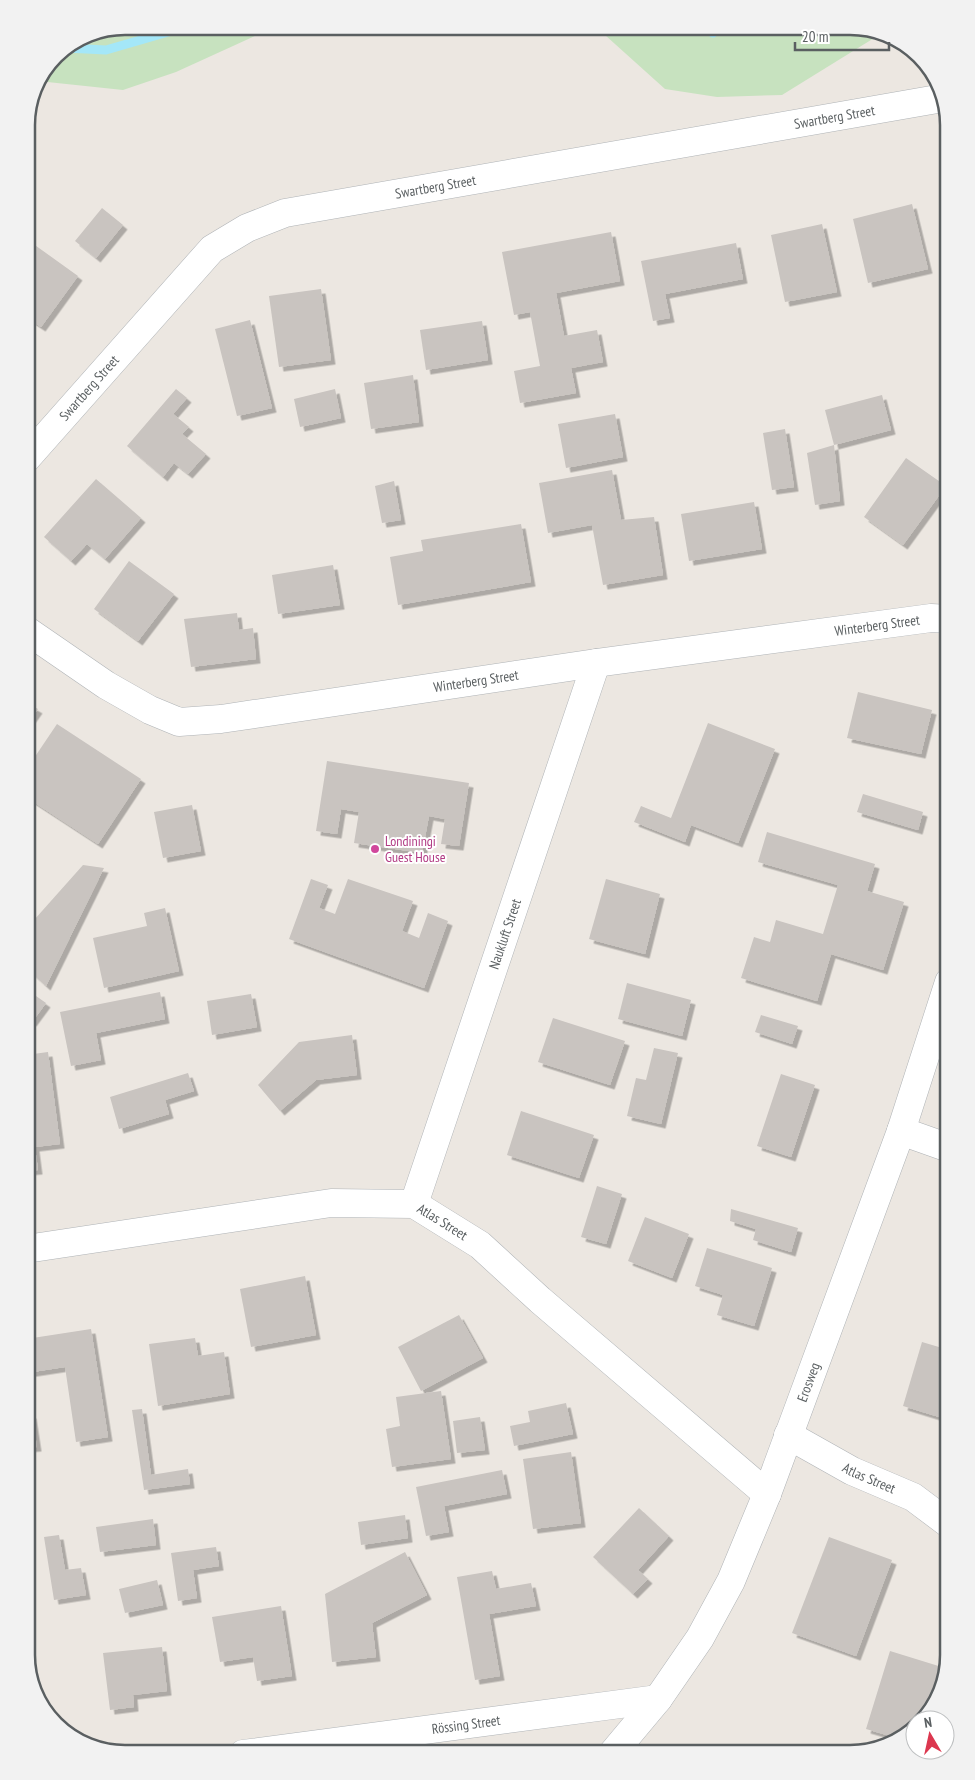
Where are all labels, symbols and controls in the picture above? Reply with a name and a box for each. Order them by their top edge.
scale bar [795,20,889,52]
text: 20 m [802,27,828,46]
street label: Swartberg Street [793,101,876,133]
street label: Swartberg Street [394,171,477,203]
street label: Swartberg Street [55,351,123,424]
street label: Winterberg Street [833,611,921,640]
street label: Winterberg Street [432,666,520,696]
place label: Londiningi Guest House [385,832,446,866]
marker: Londiningi Guest House [369,843,381,855]
street label: Naukluft Street [485,896,525,971]
street label: Atlas Street [414,1199,471,1244]
street label: Erosweg [793,1360,824,1404]
street label: Atlas Street [839,1459,898,1498]
north arrow [905,1710,955,1760]
street label: Rössing Street [431,1711,502,1738]
text: N [923,1713,933,1732]

